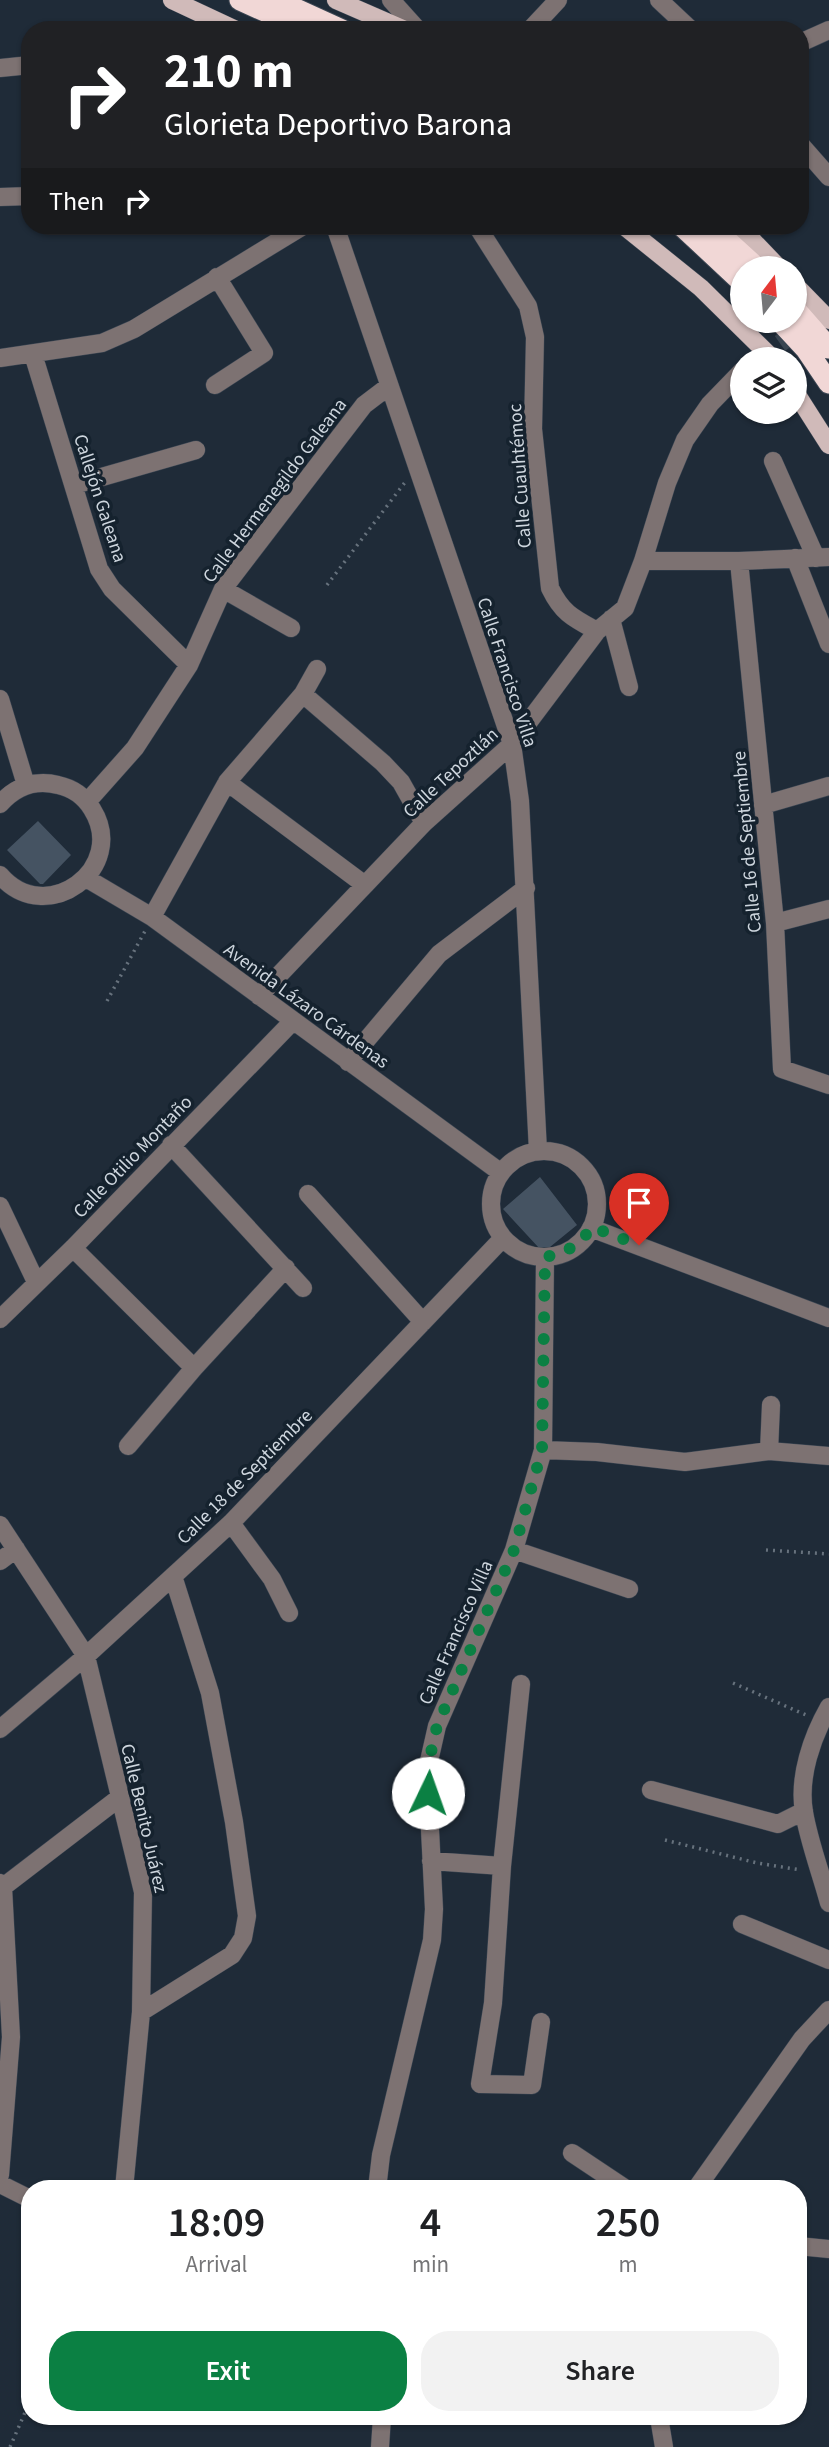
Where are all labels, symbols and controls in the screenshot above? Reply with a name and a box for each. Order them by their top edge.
text: 210 m [164,37,293,107]
icon: right [49,49,140,140]
text: Glorieta Deportivo Barona [164,102,512,148]
icon: right [118,182,156,220]
text: Then [49,183,104,220]
north arrow [730,256,807,332]
map controls [730,256,807,424]
button: layers [730,347,807,424]
street label: Calle Hermenegildo Galeana [197,393,354,589]
street label: Calle Cuauhtémoc [502,402,539,549]
street label: Callejón Galeana [66,431,133,566]
street label: Calle Francisco Villa [470,594,543,751]
street label: Calle Tepoztlán [397,722,505,824]
street label: Calle 16 de Septiembre [726,750,769,934]
street label: Avenida Lázaro Cárdenas [218,937,394,1076]
street label: Calle Otilio Montaño [67,1090,199,1224]
pin [609,1173,669,1245]
icon: arrive [620,1184,658,1222]
street label: Calle 18 de Septiembre [171,1403,319,1551]
street label: Calle Francisco Villa [412,1556,500,1709]
street label: Calle Benito Juárez [113,1741,174,1896]
position arrow [391,1756,465,1830]
text: 18:09 [168,2193,265,2253]
text: 4 [420,2193,441,2253]
text: 250 [596,2193,660,2253]
text: Arrival [186,2248,247,2281]
text: min [412,2248,449,2281]
text: m [619,2248,638,2281]
button: Exit [49,2331,407,2411]
button: Share [421,2331,779,2411]

